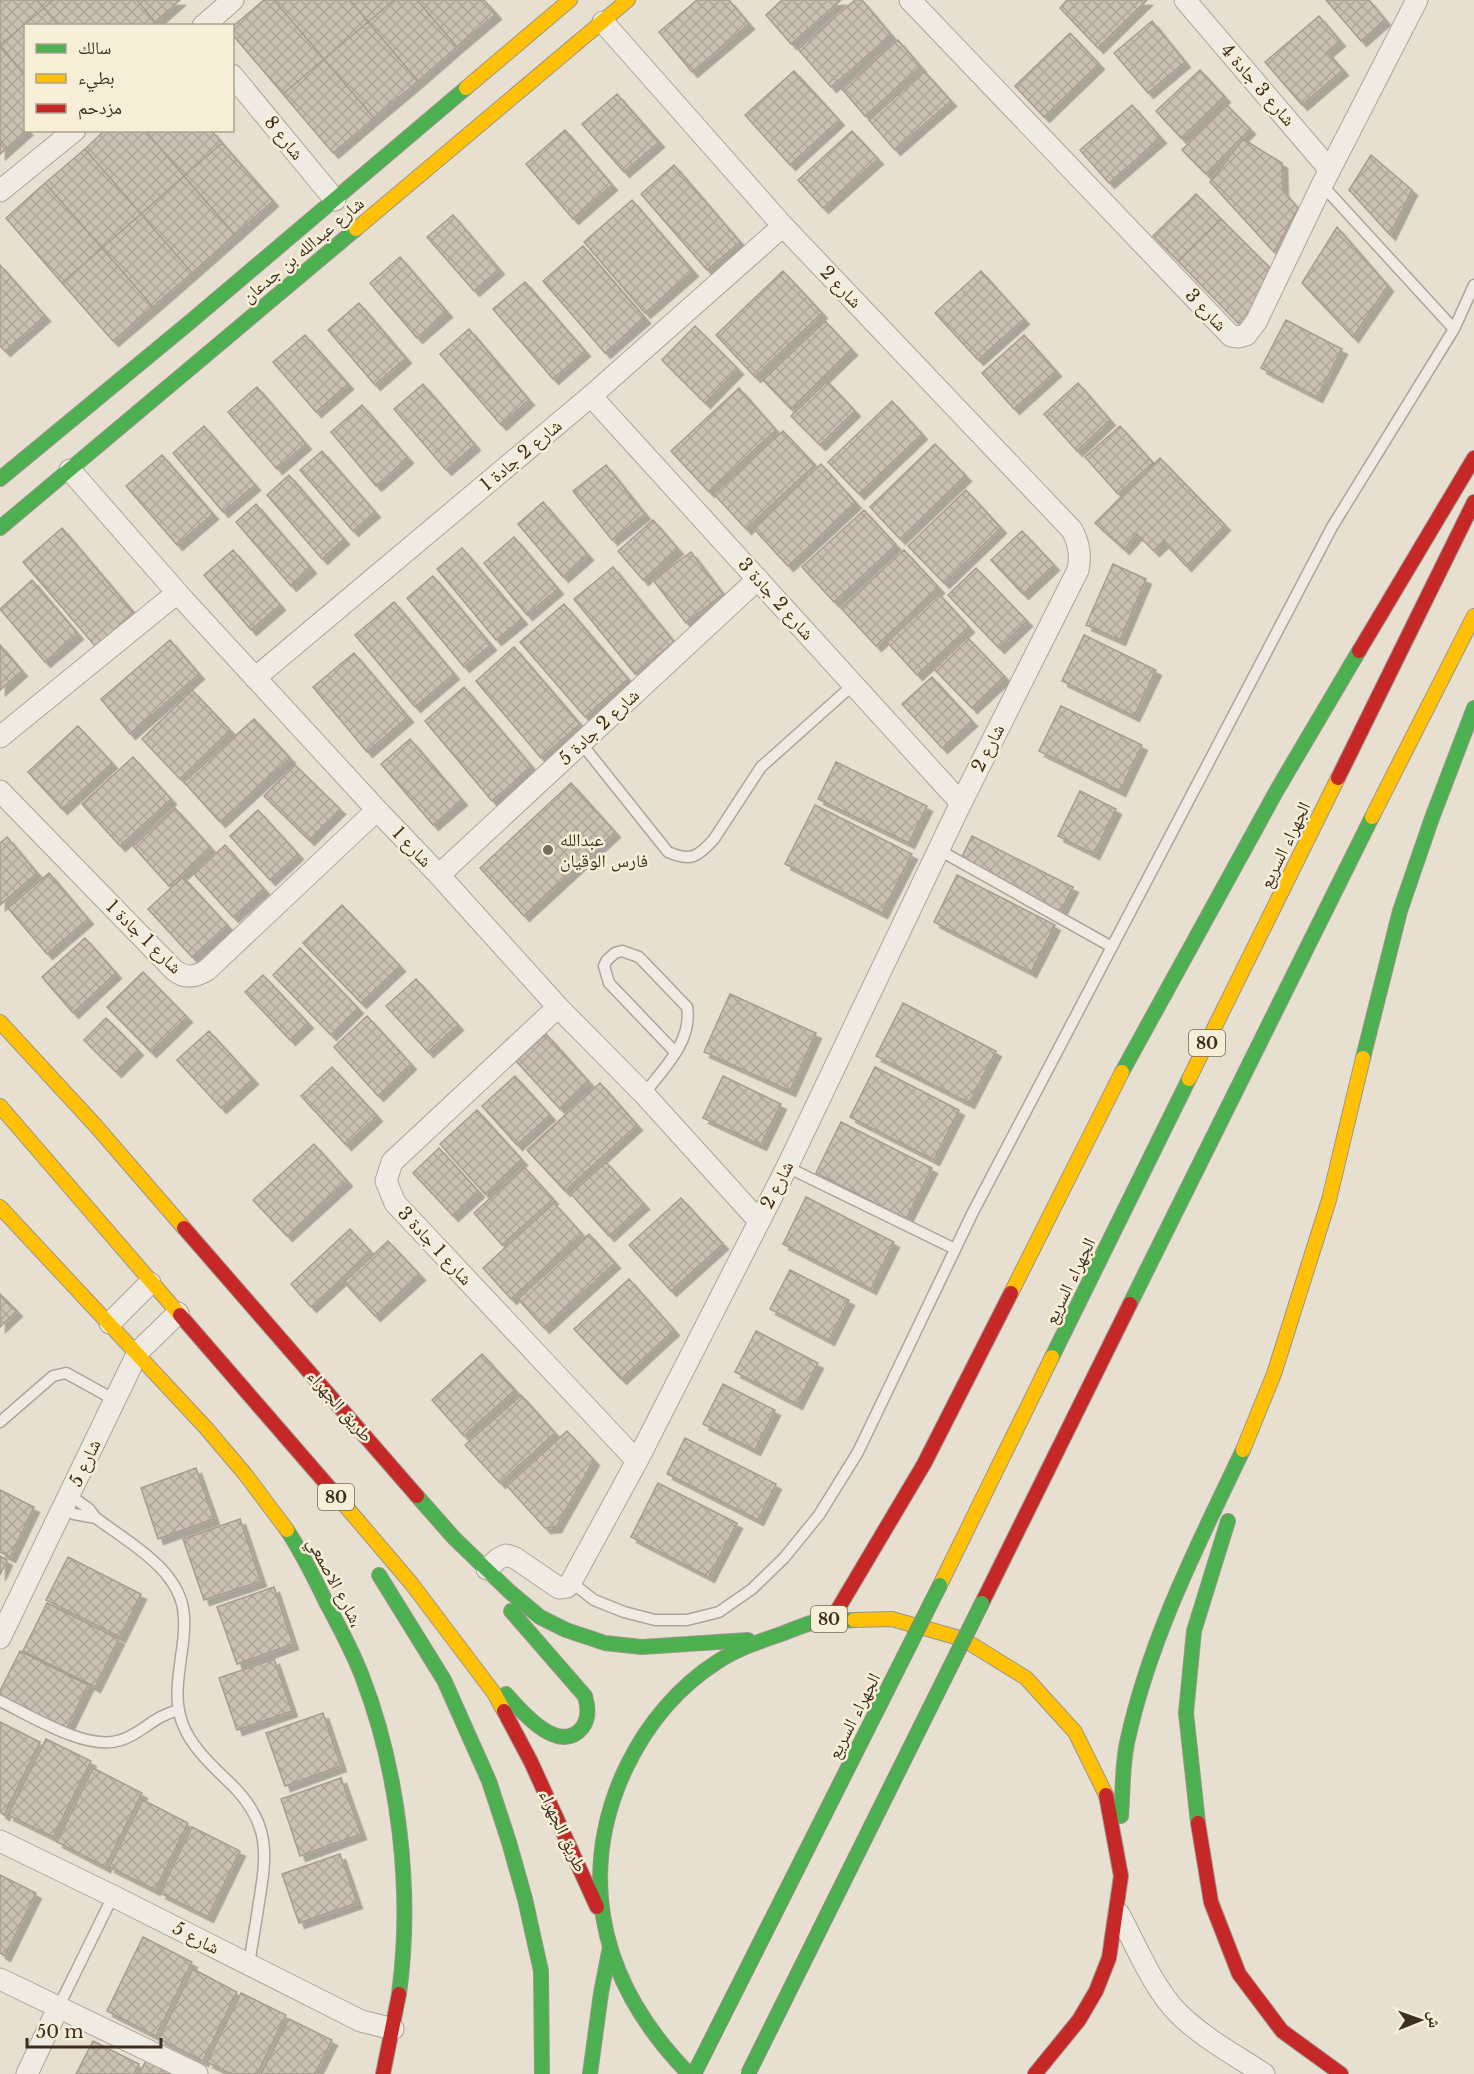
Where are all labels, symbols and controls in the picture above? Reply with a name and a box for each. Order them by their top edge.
legend [24,24,234,132]
text: سالك [78,37,111,59]
street label: شارع 3 جادة 4 [1216,39,1300,131]
text: بطيء [78,67,115,93]
text: مزدحم [78,97,122,120]
street label: شارع 8 [260,112,308,164]
street label: شارع عبدالله بن جدعان [237,192,369,308]
street label: شارع 2 [816,261,866,313]
street label: شارع 3 [1181,284,1231,336]
street label: شارع 2 جادة 1 [476,415,566,495]
street label: شارع 2 جادة 3 [733,553,819,645]
street label: شارع 2 جادة 5 [554,684,644,770]
street label: شارع 2 [967,721,1009,775]
street label: الجهراء السريع [1255,798,1316,892]
street label: شارع 1 [388,822,436,872]
place label: عبدالله فارس الوقيان [560,829,648,872]
marker: عبدالله فارس الوقيان [541,843,555,857]
street label: شارع 1 جادة 1 [102,896,186,978]
road number: 80 [1189,1030,1225,1056]
street label: شارع 2 [756,1158,798,1212]
street label: شارع 1 جادة 3 [393,1202,477,1290]
street label: الجهراء السريع [1040,1234,1101,1328]
street label: طريق الجهراء [303,1365,377,1447]
street label: شارع 5 [65,1436,105,1490]
road number: 80 [318,1484,354,1510]
street label: شارع الاصمعي، [299,1533,368,1632]
road number: 80 [811,1606,847,1632]
street label: الجهراء السريع [823,1669,886,1763]
street label: طريق الجهراء [534,1786,592,1876]
street label: شارع 5 [169,1917,223,1959]
north arrow [1390,1990,1450,2050]
scale bar [27,2011,160,2049]
text: ش [1425,2011,1445,2028]
text: 50 m [36,2021,84,2043]

